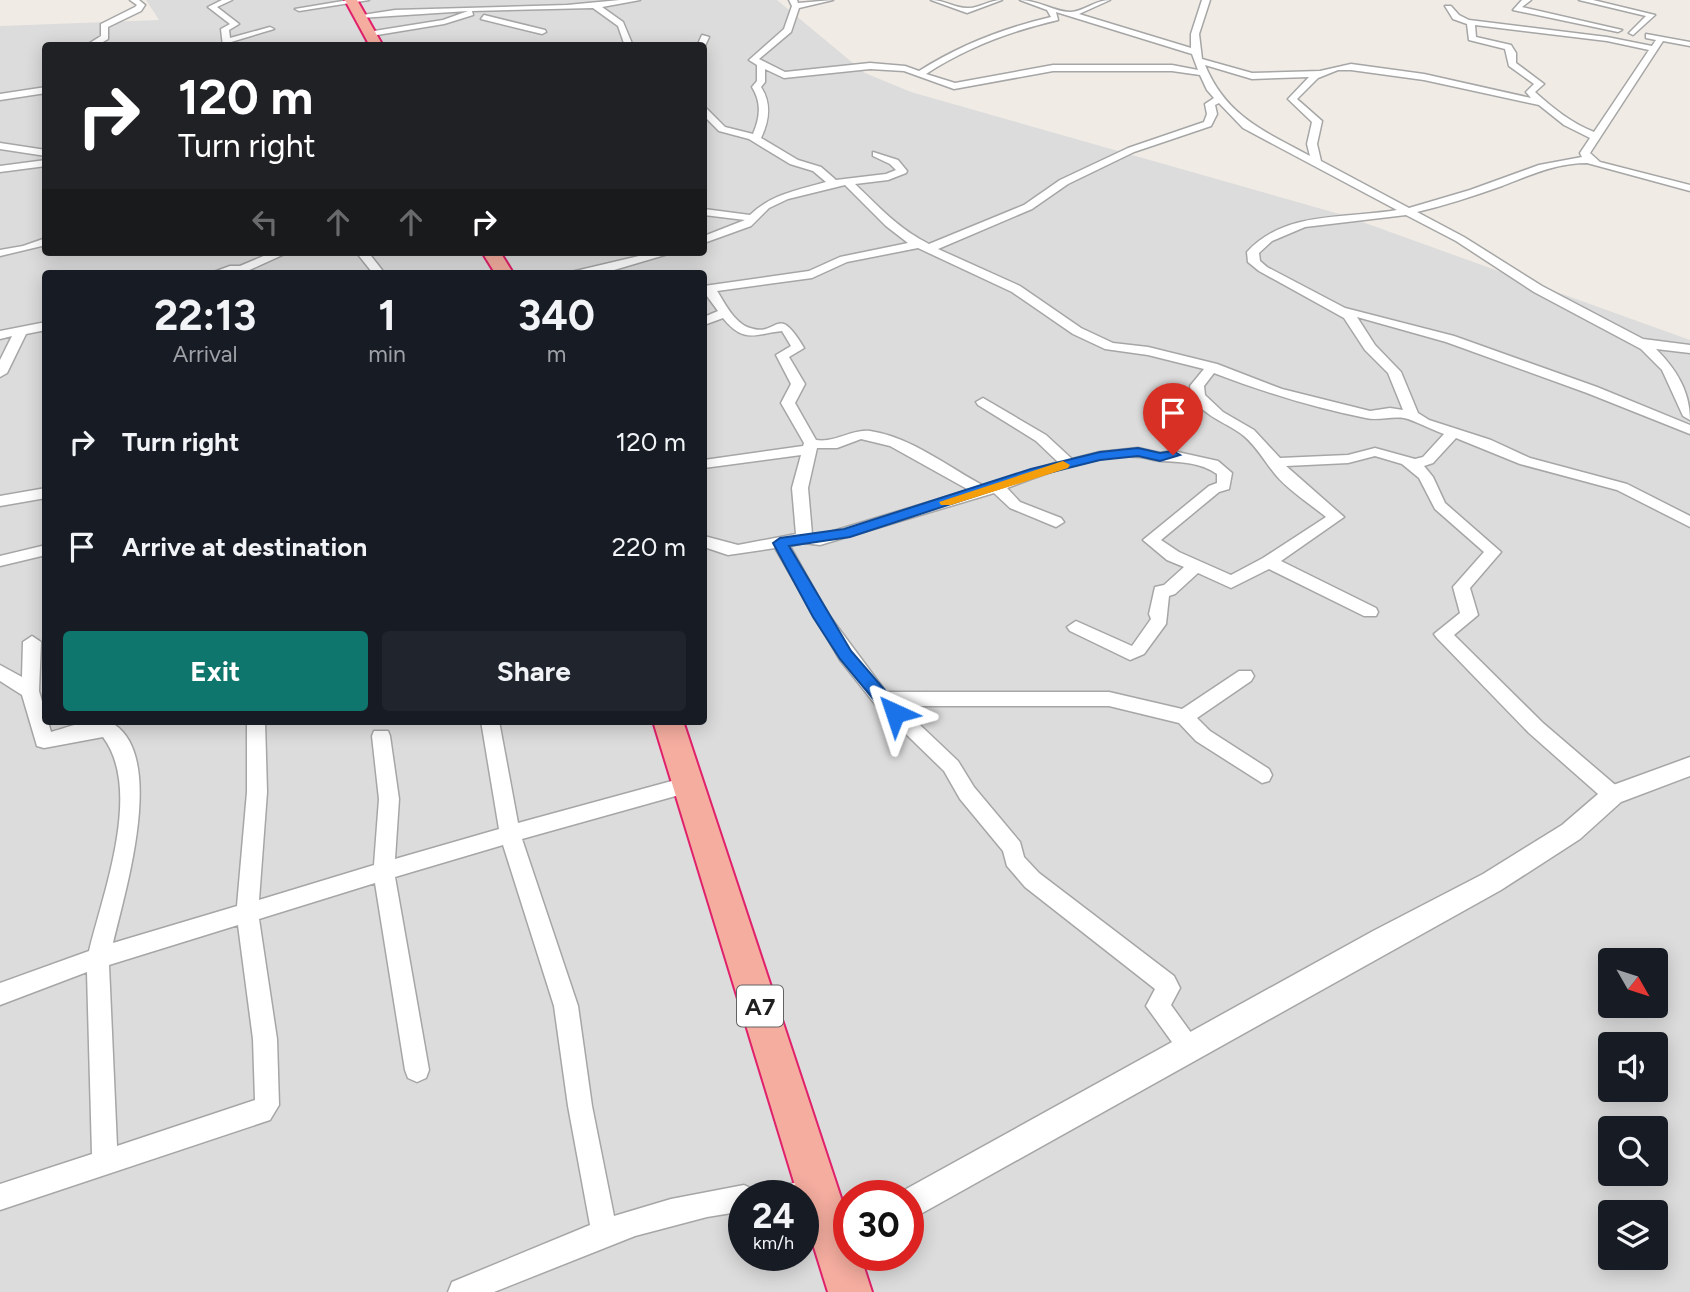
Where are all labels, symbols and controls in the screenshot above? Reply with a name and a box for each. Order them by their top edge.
text: 120 m [178,67,313,126]
icon: right [63,70,154,161]
text: Turn right [178,127,316,165]
icon: left [246,203,284,241]
icon: ahead [319,203,357,241]
icon: ahead [392,203,430,241]
icon: right [465,203,503,241]
text: 22:13 [154,290,256,341]
text: 1 [378,290,396,341]
text: 340 [518,290,595,341]
text: Arrival [173,340,238,368]
text: min [368,340,406,368]
text: m [547,340,566,368]
pin [1143,383,1203,455]
icon: arrive [1154,394,1192,432]
icon: right [63,423,101,461]
text: Turn right [122,426,239,458]
text: 120 m [616,426,686,458]
icon: arrive [63,528,101,566]
text: Arrive at destination [122,531,367,563]
text: 220 m [612,531,686,563]
button: Exit [63,631,368,711]
button: Share [382,631,686,711]
position arrow [858,676,932,750]
north arrow [1598,948,1668,1018]
map controls [1598,948,1668,1270]
road number: A7 [737,986,783,1026]
button: sound [1598,1032,1668,1102]
button: search [1598,1116,1668,1186]
speed limit sign: 30 [833,1180,924,1271]
text: 24 [752,1195,795,1237]
button: layers [1598,1200,1668,1270]
text: km/h [753,1232,794,1254]

